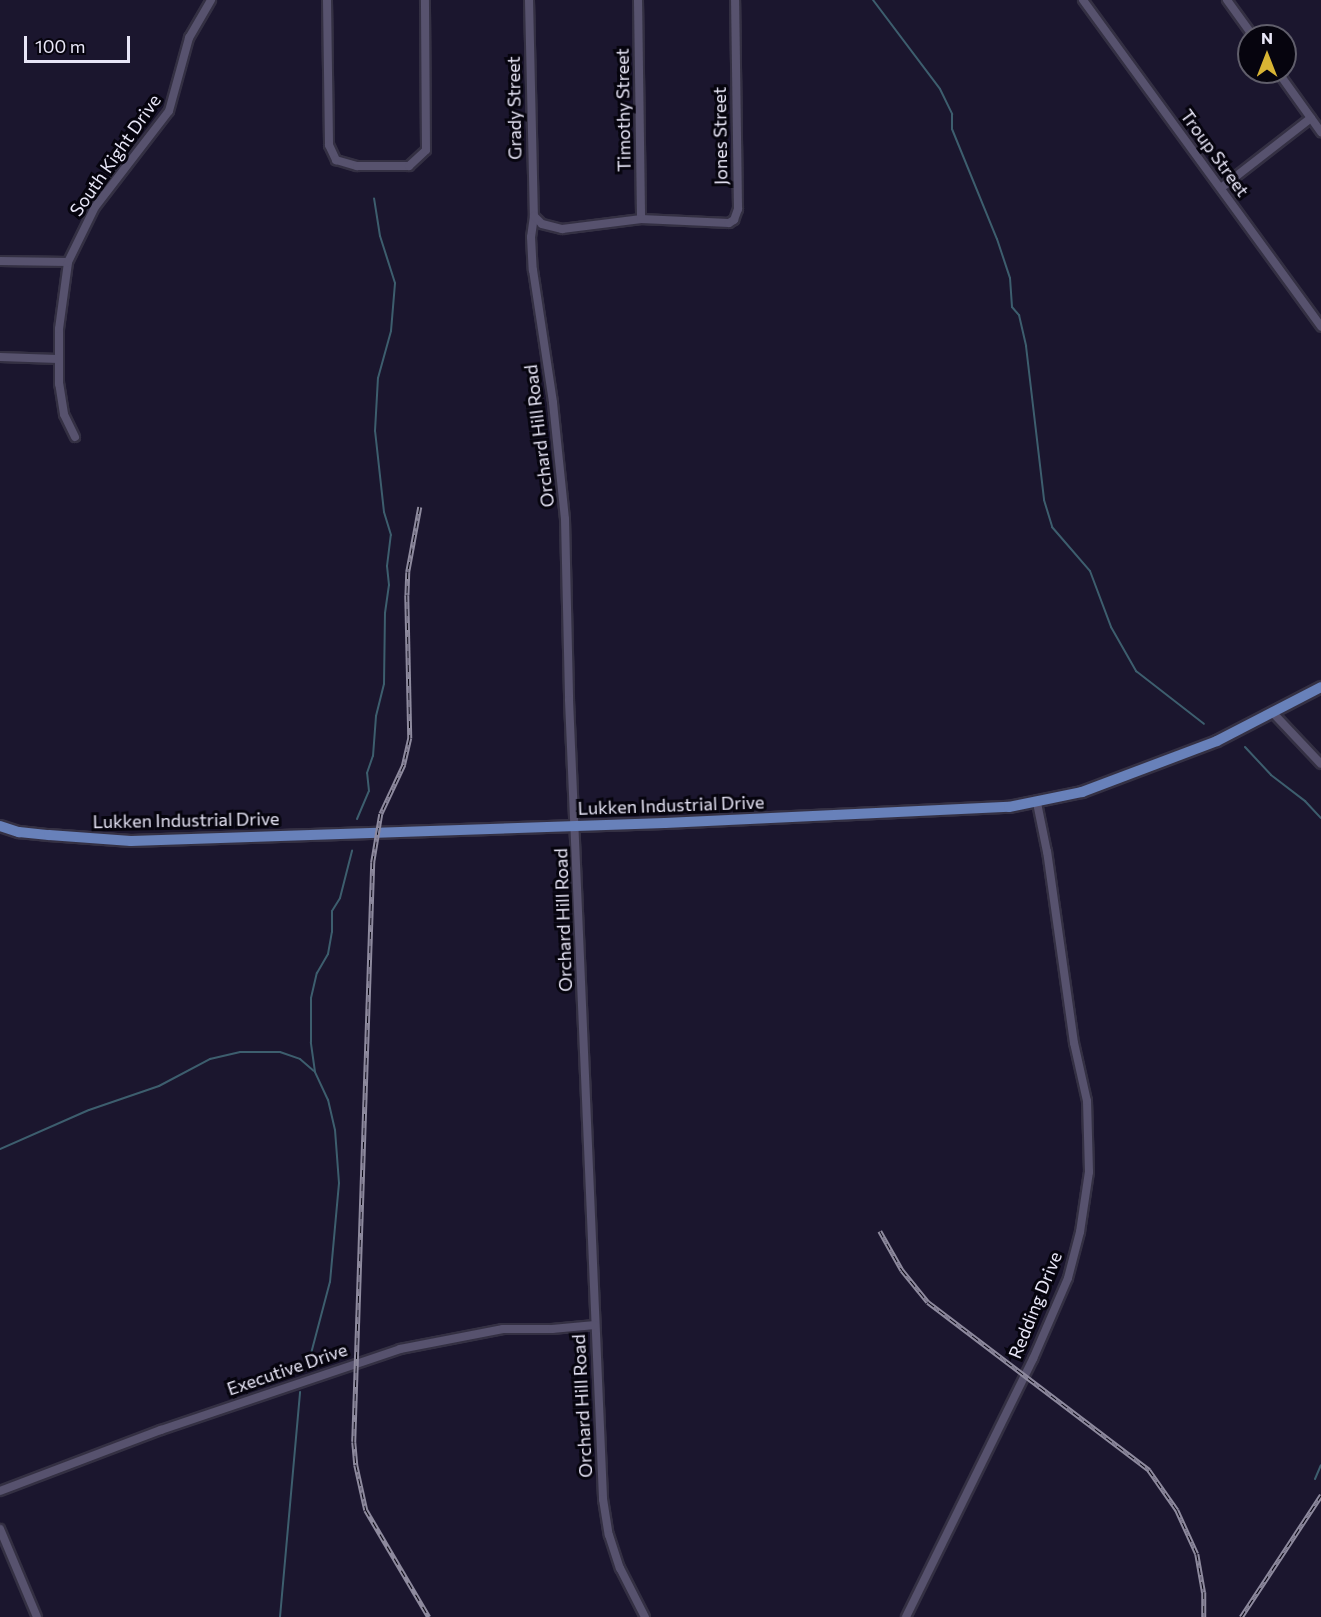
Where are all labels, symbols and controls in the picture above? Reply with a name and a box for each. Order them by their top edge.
scale bar [27,24,134,62]
north arrow [1237,24,1297,84]
text: N [1261,28,1273,47]
text: 100 m [35,35,85,57]
street label: Timothy Street [611,48,635,172]
street label: Grady Street [502,56,526,160]
street label: Jones Street [708,87,732,185]
street label: South Kight Drive [65,90,165,220]
street label: Troup Street [1176,105,1254,201]
street label: Orchard Hill Road [520,363,558,509]
street label: Lukken Industrial Drive [577,791,765,819]
street label: Lukken Industrial Drive [92,808,280,832]
street label: Orchard Hill Road [550,848,576,992]
street label: Redding Drive [1004,1248,1066,1362]
street label: Orchard Hill Road [567,1334,597,1478]
street label: Executive Drive [224,1338,350,1400]

